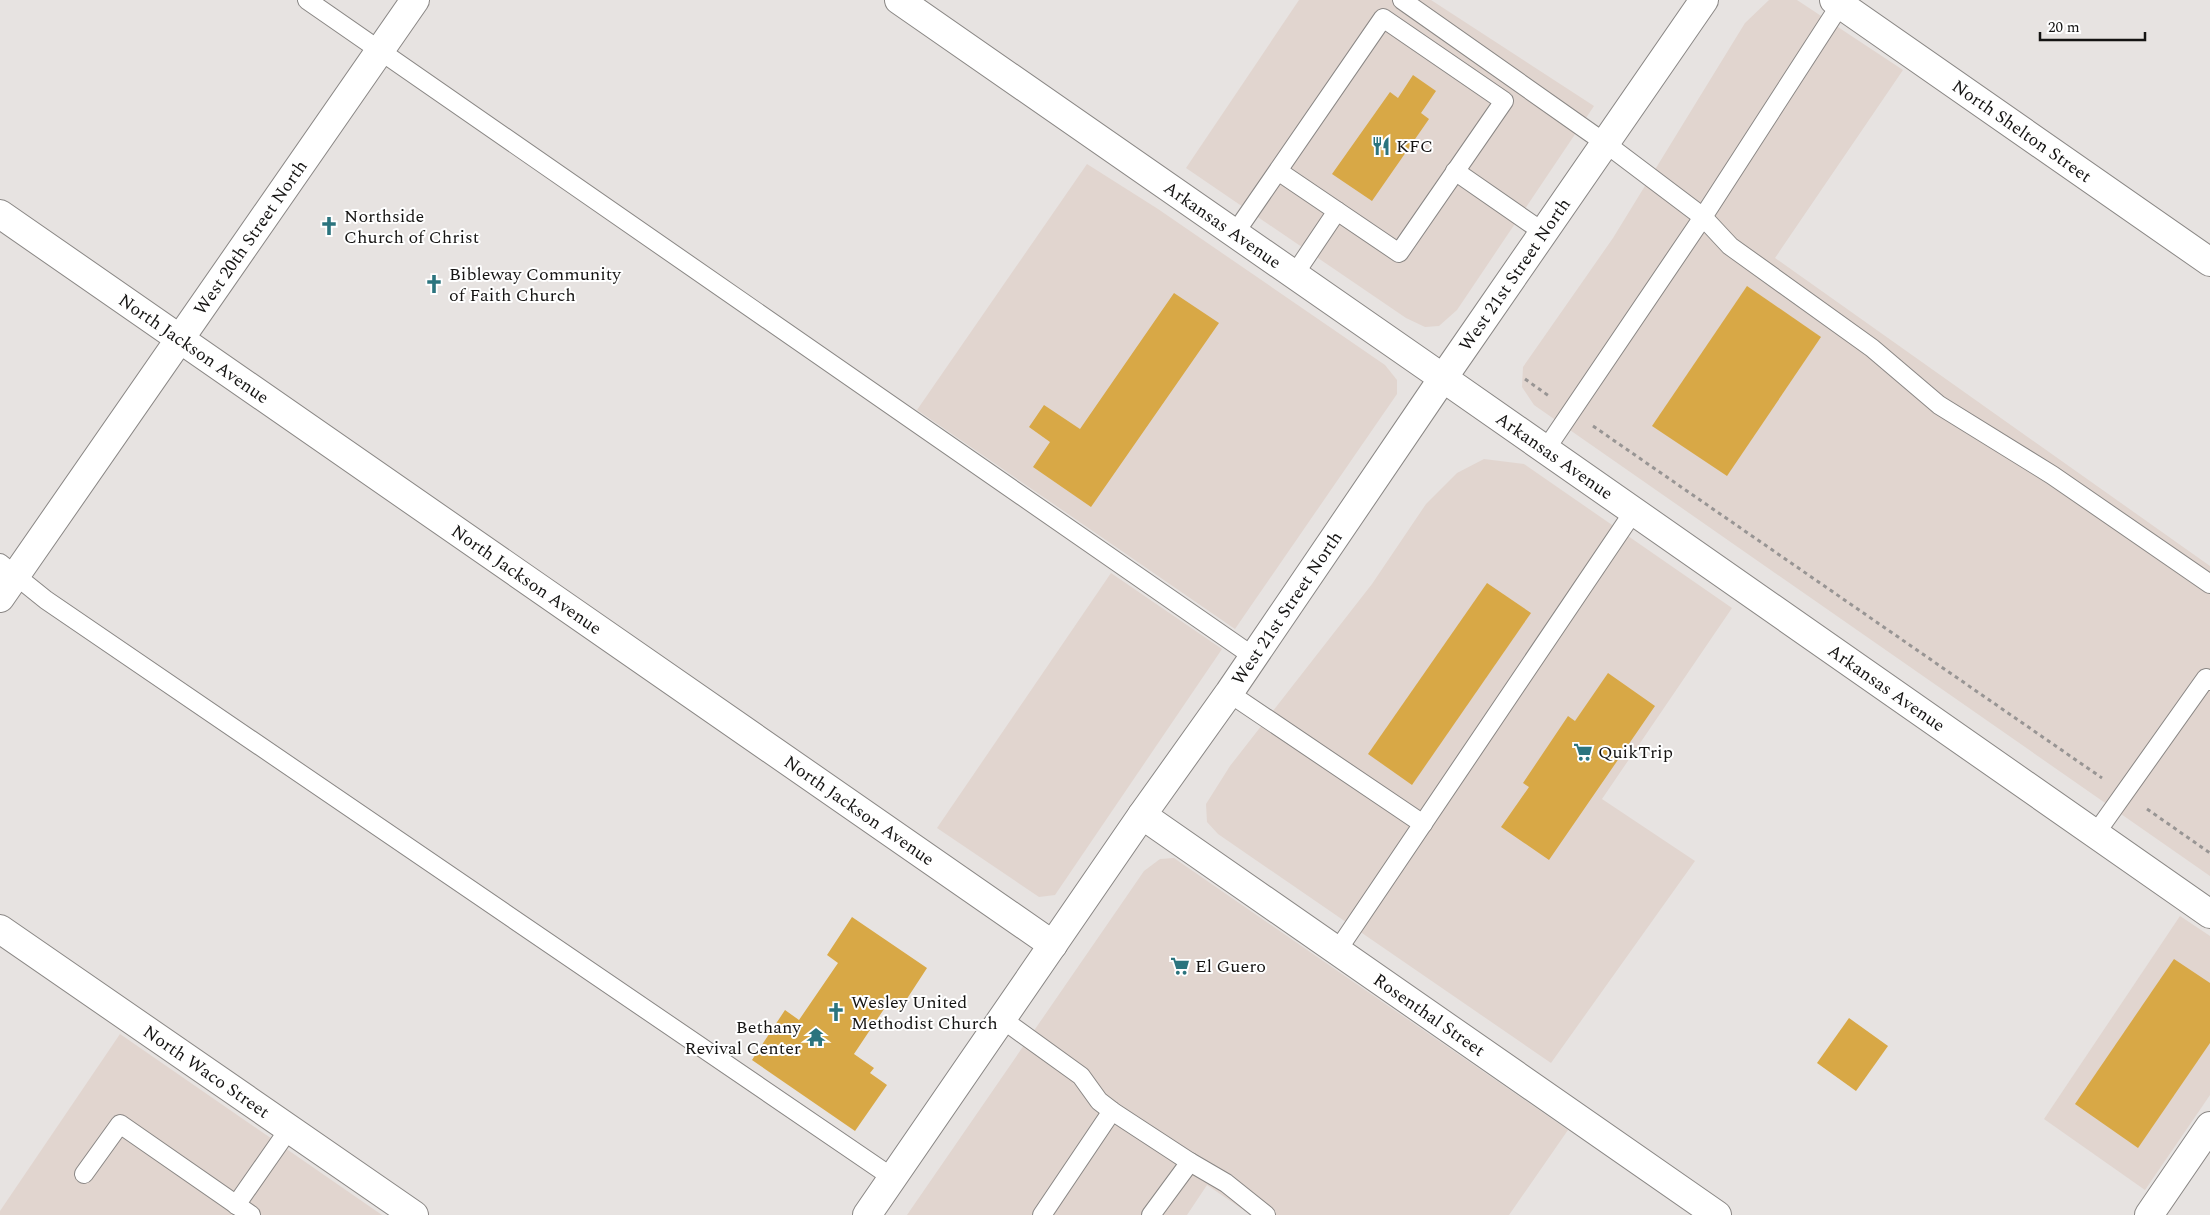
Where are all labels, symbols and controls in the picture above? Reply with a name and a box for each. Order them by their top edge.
scale bar [2040,10,2145,42]
text: 20 m [2048,16,2080,39]
street label: North Shelton Street [1946,73,2097,189]
place label: KFC [1396,133,1433,160]
restaurant icon: KFC [1370,135,1392,157]
street label: West 20th Street North [187,154,314,321]
street label: Arkansas Avenue [1158,174,1287,275]
street label: West 21st Street North [1452,192,1577,356]
place label: Northside Church of Christ [344,203,479,251]
church icon: Northside Church of Christ [318,215,340,237]
place label: Bibleway Community of Faith Church [449,261,622,309]
church icon: Bibleway Community of Faith Church [423,273,445,295]
street label: North Jackson Avenue [113,287,275,410]
street label: Arkansas Avenue [1490,405,1619,507]
street label: North Jackson Avenue [446,518,607,641]
street label: West 21st Street North [1225,526,1349,690]
street label: Arkansas Avenue [1822,637,1951,739]
place label: QuikTrip [1598,739,1673,766]
supermarket icon: QuikTrip [1572,741,1594,763]
street label: North Jackson Avenue [778,749,940,872]
place label: El Guero [1195,953,1266,980]
supermarket icon: El Guero [1169,955,1191,977]
street label: Rosenthal Street [1368,966,1491,1063]
place label: Wesley United Methodist Church [851,989,998,1037]
church icon: Wesley United Methodist Church [825,1001,847,1023]
place label: Bethany Revival Center [684,1014,802,1062]
street label: North Waco Street [138,1018,275,1125]
temple icon: Bethany Revival Center [805,1026,827,1048]

